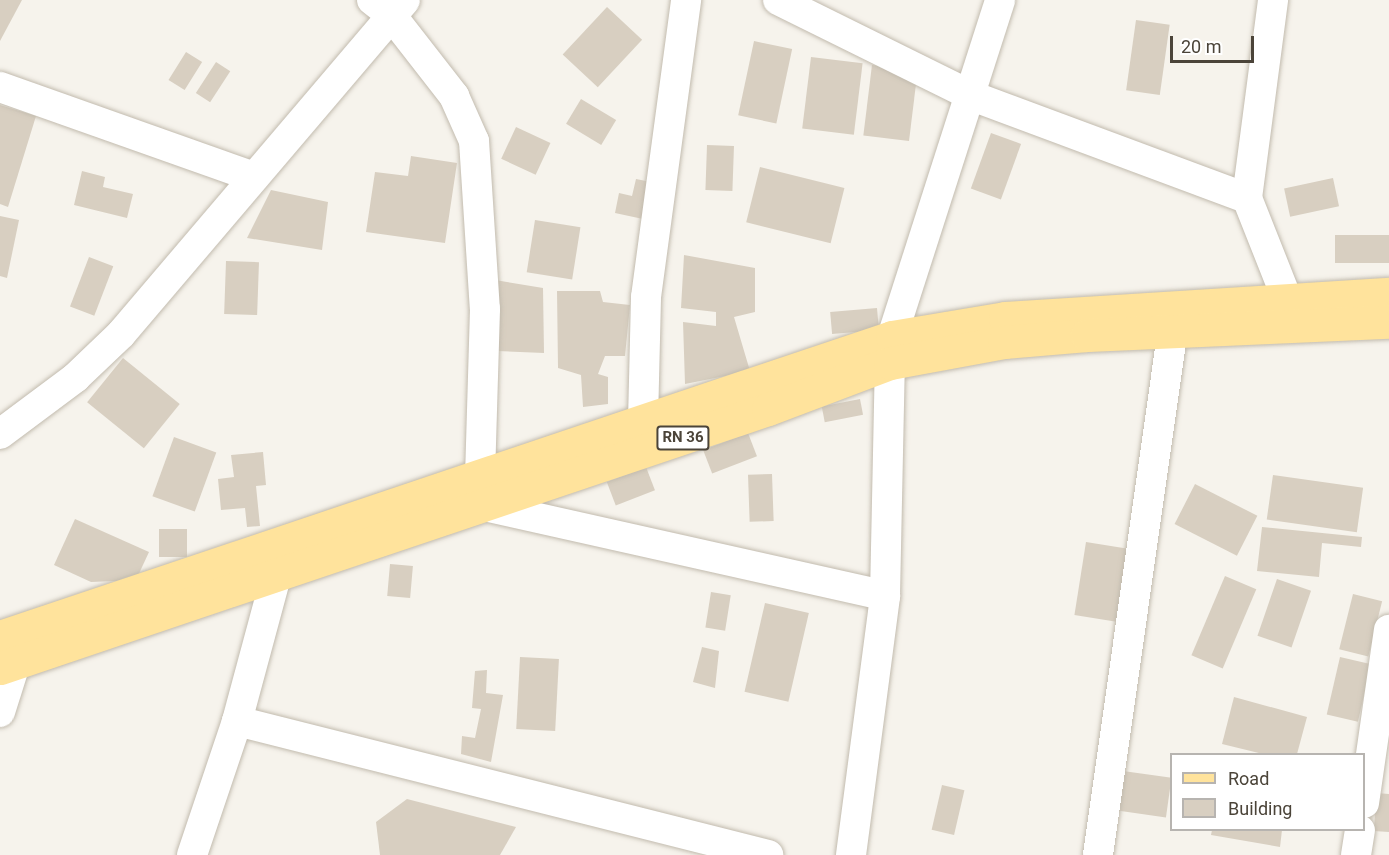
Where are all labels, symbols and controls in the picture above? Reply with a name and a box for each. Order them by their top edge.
scale bar [1173,24,1257,62]
text: 20 m [1181,36,1221,57]
road number: RN 36 [656,426,710,450]
legend [1170,753,1365,831]
text: Road [1228,768,1269,789]
text: Building [1228,798,1292,819]

